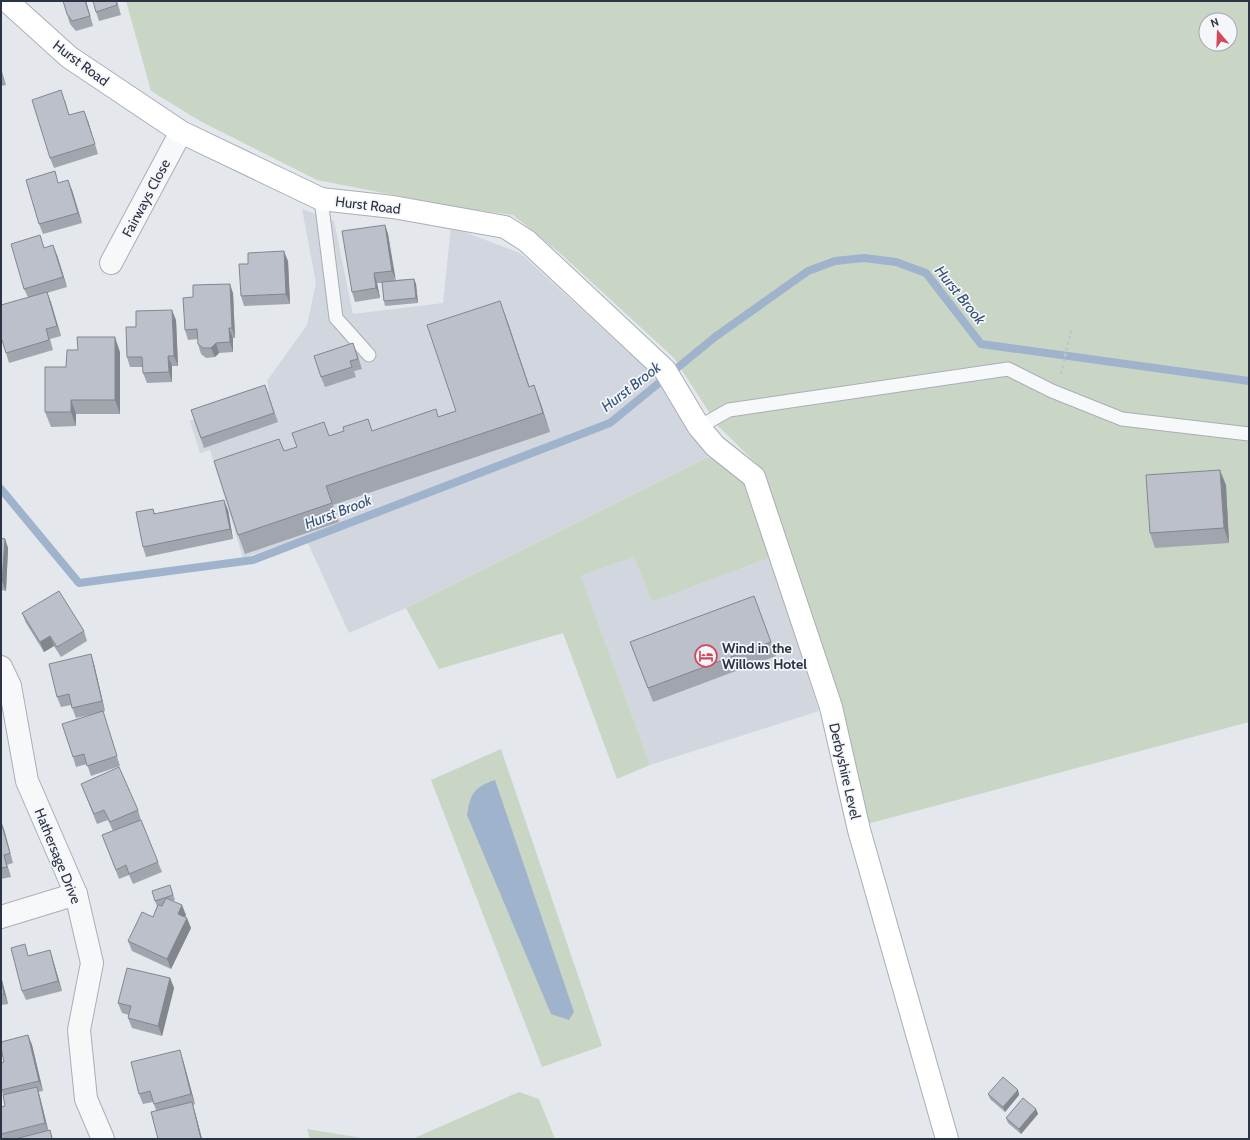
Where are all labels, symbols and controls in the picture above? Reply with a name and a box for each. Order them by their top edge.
north arrow [1198,12,1238,52]
text: N [1209,15,1221,30]
street label: Hurst Road [49,36,113,90]
street label: Fairways Close [118,156,174,240]
street label: Hurst Road [334,192,402,218]
water label: Hurst Brook [931,262,989,328]
water label: Hurst Brook [598,358,665,416]
water label: Hurst Brook [302,491,375,533]
place label: Wind in the Willows Hotel [722,639,807,673]
hotel icon: Wind in the Willows Hotel [693,643,719,669]
street label: Derbyshire Level [825,721,865,822]
street label: Hathersage Drive [31,806,85,906]

